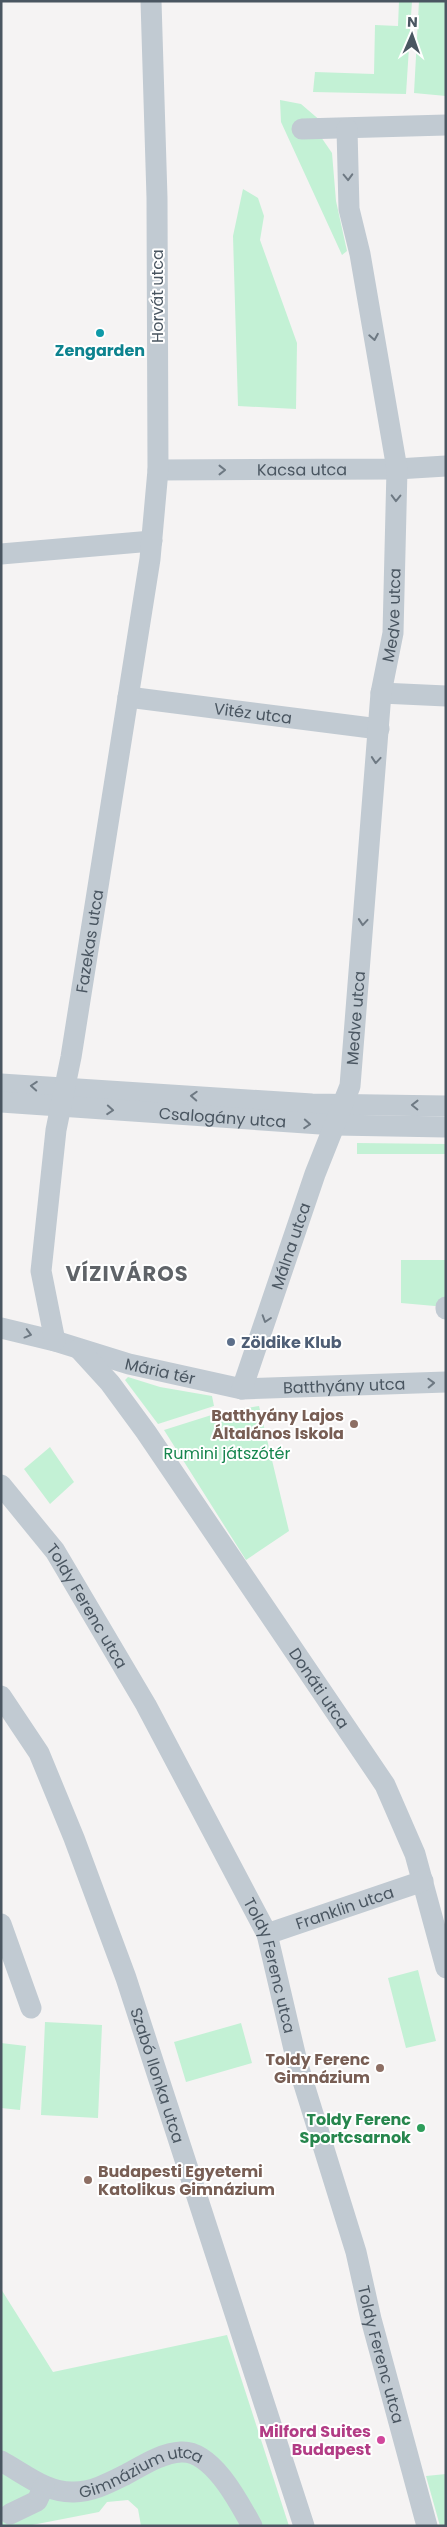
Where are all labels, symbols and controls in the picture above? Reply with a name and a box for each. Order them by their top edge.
north arrow [387,10,437,60]
text: N [407,12,418,32]
one-way arrow [343,174,353,182]
street label: Horvát utca [146,249,169,343]
marker: Zengarden [94,327,106,339]
one-way arrow [369,333,379,342]
place label: Zengarden [55,339,145,362]
street label: Kacsa utca [257,458,347,482]
one-way arrow [219,465,227,475]
one-way arrow [391,494,401,502]
street label: Medve utca [376,568,407,664]
street label: Vitéz utca [212,697,293,730]
one-way arrow [371,756,382,764]
street label: Fazekas utca [70,888,109,995]
one-way arrow [358,918,369,926]
street label: Medve utca [341,970,371,1066]
one-way arrow [29,1080,37,1091]
one-way arrow [190,1090,198,1101]
one-way arrow [411,1100,419,1110]
street label: Csalogány utca [158,1102,287,1134]
one-way arrow [106,1104,114,1115]
one-way arrow [303,1118,311,1129]
street label: Málna utca [266,1200,316,1293]
district label: VÍZIVÁROS [65,1259,189,1288]
one-way arrow [262,1315,272,1323]
one-way arrow [23,1329,32,1339]
place label: Zöldike Klub [241,1331,342,1354]
marker: Zöldike Klub [225,1336,237,1348]
street label: Mária tér [123,1352,197,1390]
street label: Batthyány utca [283,1372,406,1400]
one-way arrow [427,1377,435,1388]
place label: Batthyány Lajos Általános Iskola [211,1404,344,1445]
marker: Batthyány Lajos Általános Iskola [348,1418,360,1430]
park label: Rumini játszótér [163,1442,291,1465]
street label: Toldy Ferenc utca [41,1539,133,1673]
street label: Donáti utca [283,1643,355,1733]
street label: Franklin utca [293,1881,397,1935]
street label: Toldy Ferenc utca [238,1893,301,2036]
street label: Szabó Ilonka utca [124,2005,190,2146]
place label: Toldy Ferenc Gimnázium [265,2048,370,2089]
marker: Toldy Ferenc Gimnázium [374,2062,386,2074]
place label: Toldy Ferenc Sportcsarnok [300,2108,411,2149]
marker: Toldy Ferenc Sportcsarnok [415,2122,427,2134]
place label: Budapesti Egyetemi Katolikus Gimnázium [98,2160,275,2201]
marker: Budapesti Egyetemi Katolikus Gimnázium [82,2174,94,2186]
street label: Toldy Ferenc utca [352,2283,410,2426]
place label: Milford Suites Budapest [259,2420,371,2461]
marker: Milford Suites Budapest [375,2434,387,2446]
street label: Gimnázium utca [77,2441,207,2504]

